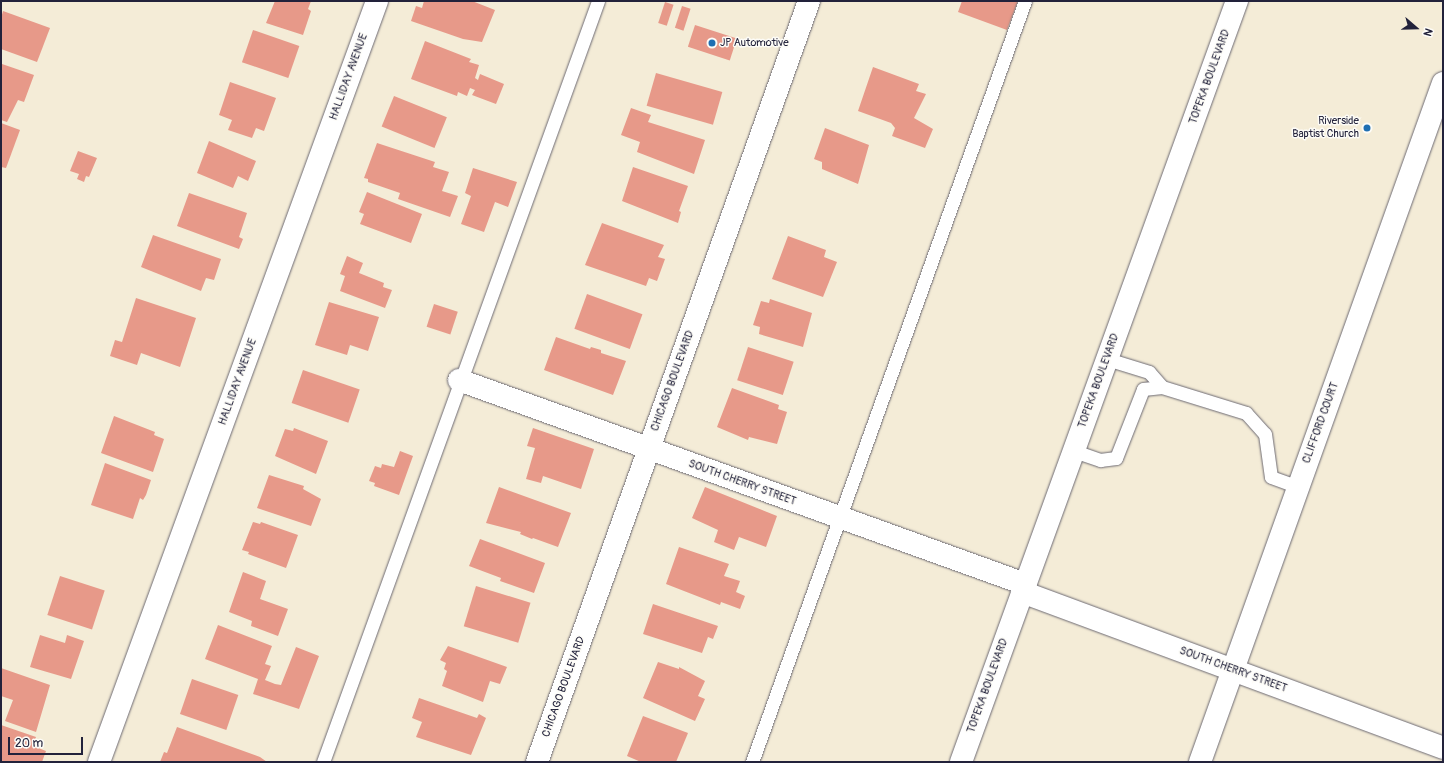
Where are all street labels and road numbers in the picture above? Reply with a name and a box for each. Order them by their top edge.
street label: TOPEKA BOULEVARD [1187,28,1233,126]
street label: HALLIDAY AVENUE [327,32,371,122]
street label: CHICAGO BOULEVARD [649,329,697,433]
street label: TOPEKA BOULEVARD [1076,332,1122,430]
street label: HALLIDAY AVENUE [216,337,260,427]
street label: CLIFFORD COURT [1300,381,1342,465]
street label: SOUTH CHERRY STREET [686,457,798,509]
street label: CHICAGO BOULEVARD [540,635,588,739]
street label: TOPEKA BOULEVARD [965,637,1011,735]
street label: SOUTH CHERRY STREET [1177,644,1289,696]

